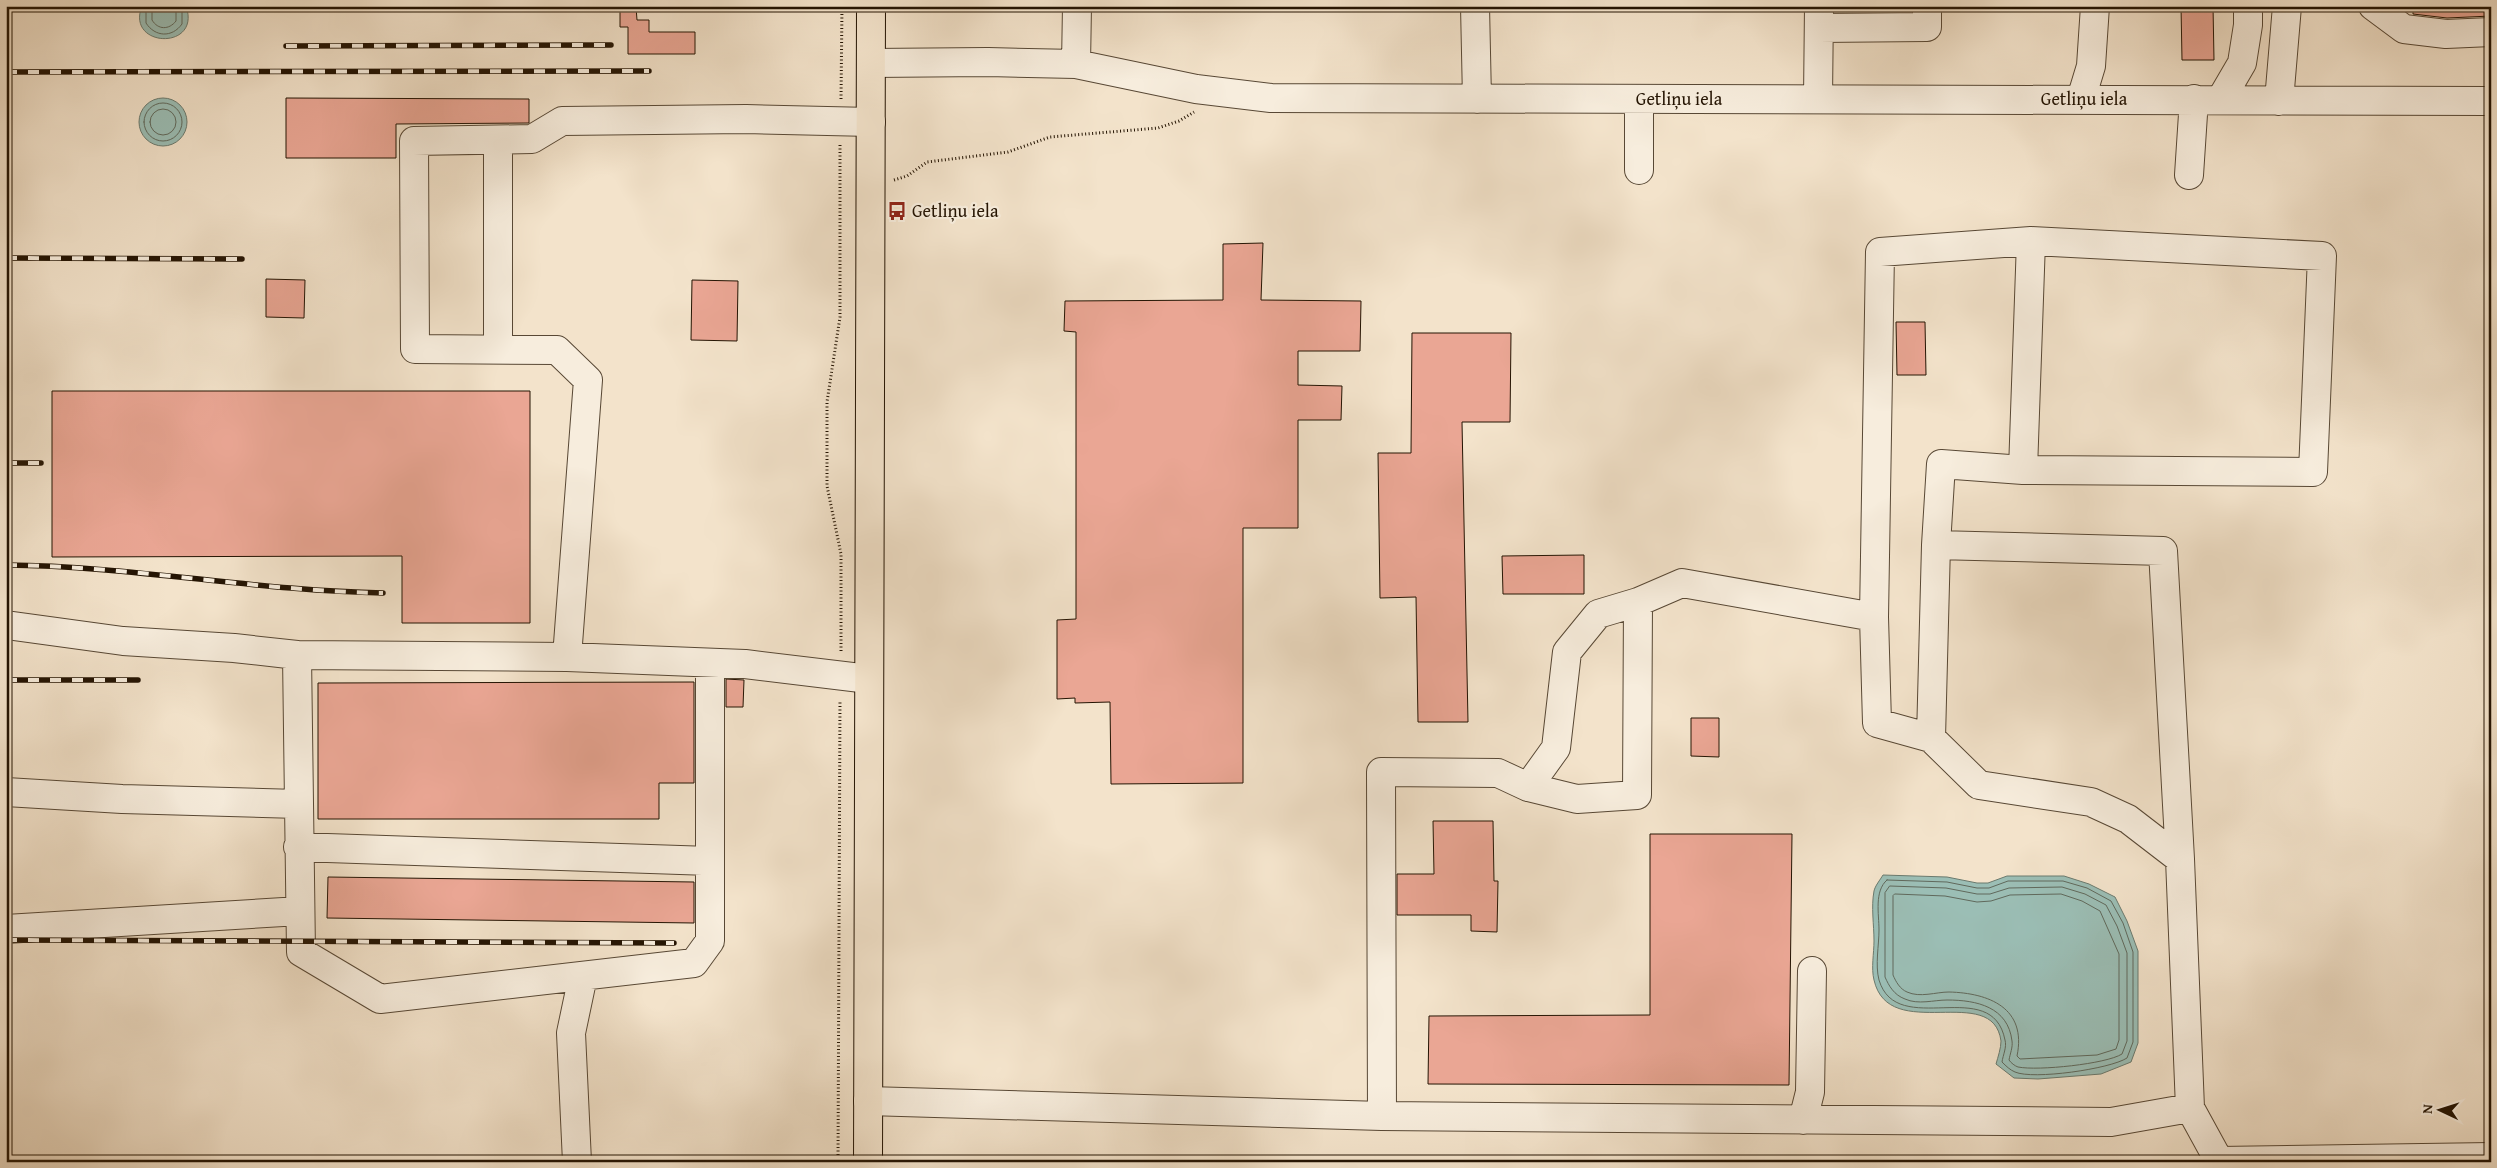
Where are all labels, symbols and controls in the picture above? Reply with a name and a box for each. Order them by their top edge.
street label: Getliņu iela [1636,85,1723,112]
street label: Getliņu iela [2041,85,2128,112]
place label: Getliņu iela [912,197,999,224]
bus stop icon: Getliņu iela [886,200,908,222]
north arrow [2414,1086,2464,1136]
text: N [2417,1103,2437,1114]

